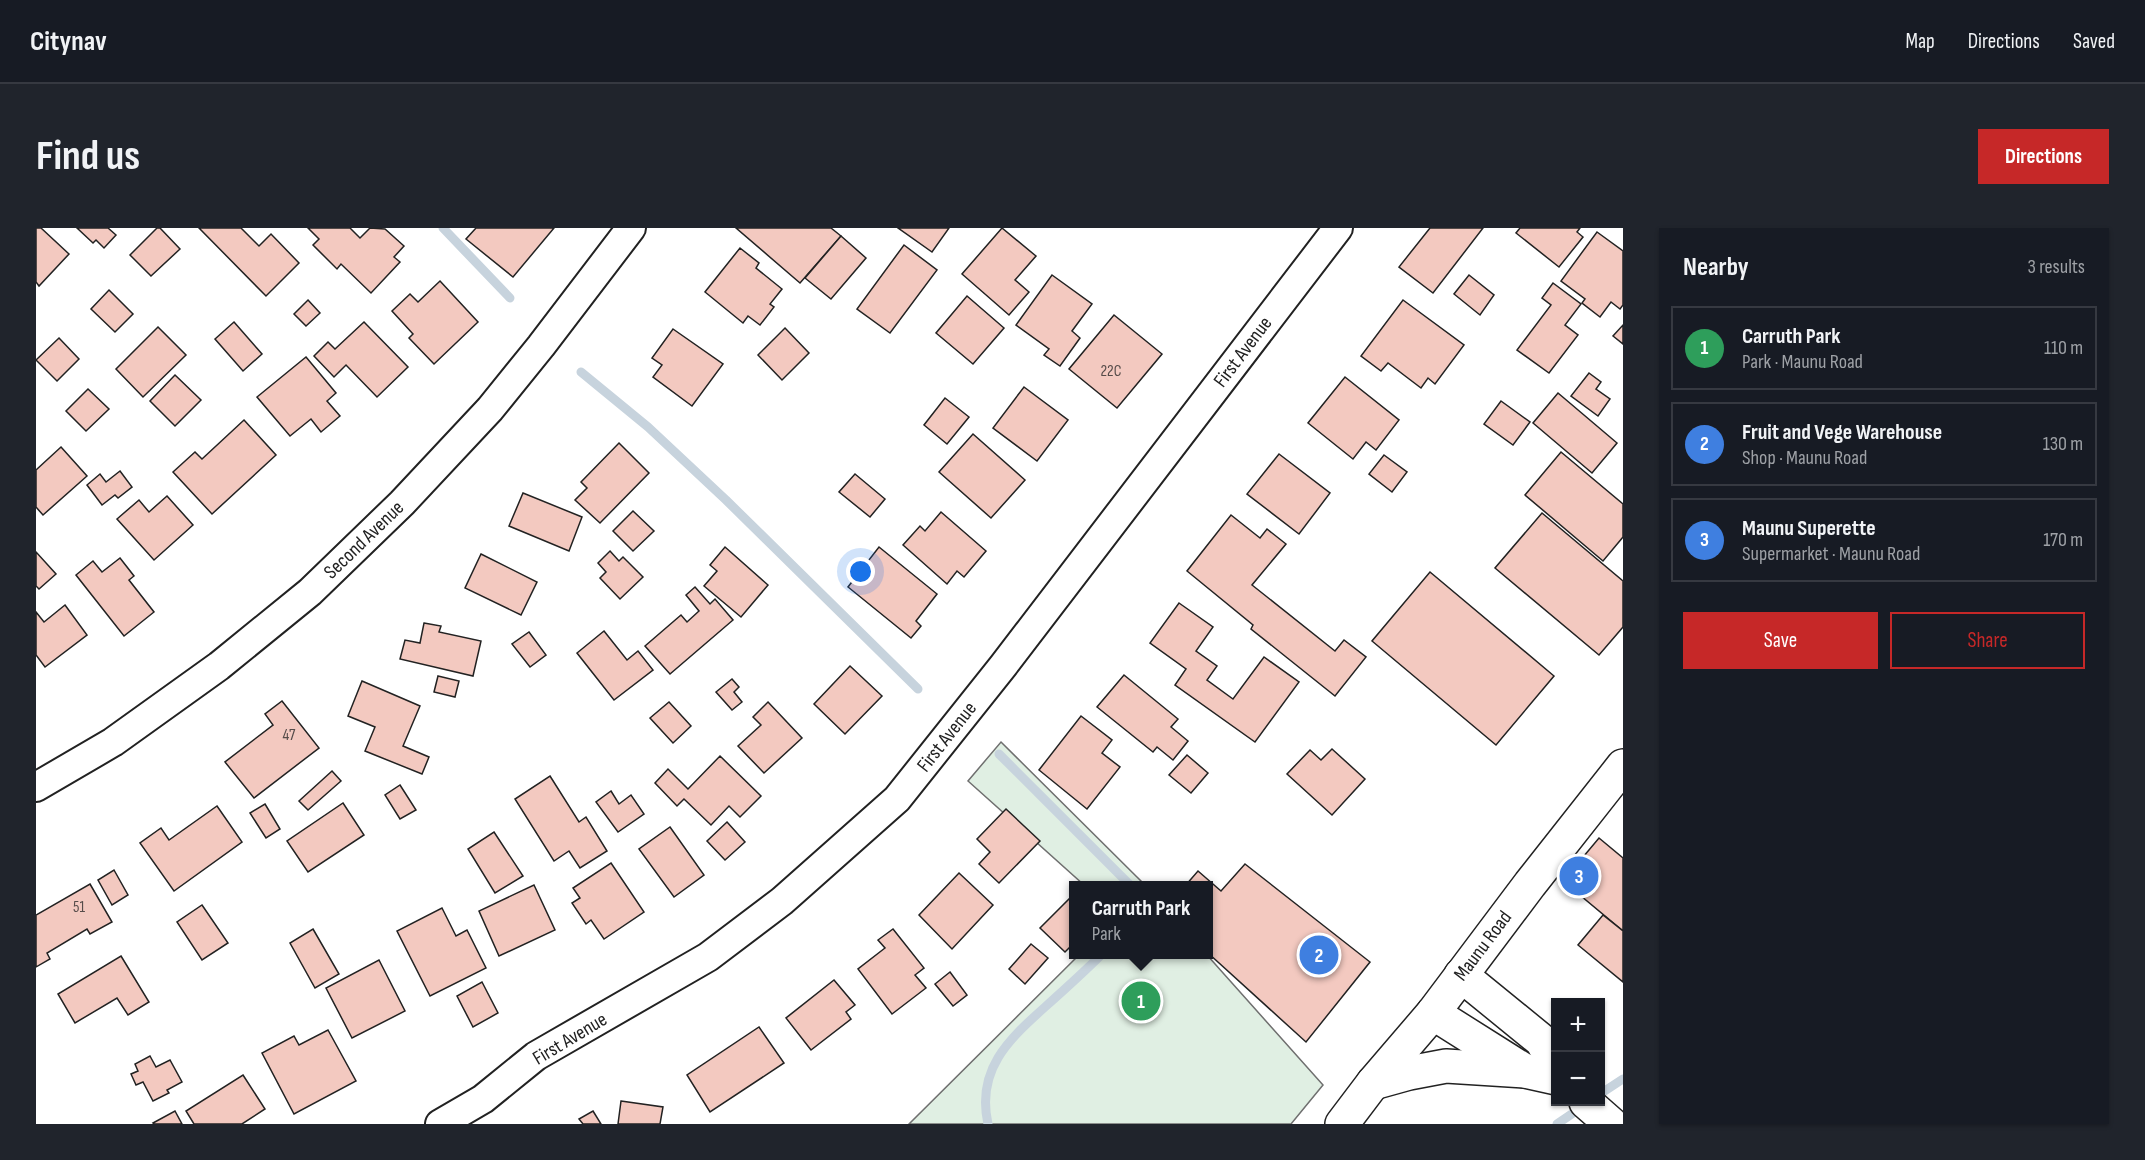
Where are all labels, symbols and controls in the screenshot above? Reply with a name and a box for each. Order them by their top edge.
text: Citynav [30,25,107,58]
text: Map [1905,29,1935,54]
text: Directions [1968,29,2040,54]
text: Saved [2073,29,2115,54]
button: Directions [1978,129,2109,184]
text: Find us [36,131,140,182]
text: Nearby [1683,252,1749,283]
text: 3 results [2028,255,2085,279]
street label: First Avenue [1209,312,1277,392]
text: Carruth Park [1742,323,1841,350]
text: 1 [1701,336,1708,360]
text: 110 m [2044,336,2083,360]
text: Park · Maunu Road [1742,350,1863,374]
house number: 22C [1101,362,1122,381]
text: Fruit and Vege Warehouse [1742,419,1942,446]
text: 2 [1700,432,1709,456]
text: 130 m [2043,432,2083,456]
text: Shop · Maunu Road [1742,446,1867,470]
street label: Second Avenue [319,496,409,584]
text: Maunu Superette [1742,515,1876,542]
text: 3 [1700,528,1709,552]
text: 170 m [2043,528,2083,552]
text: Supermarket · Maunu Road [1742,542,1920,566]
your location [846,557,875,586]
button: Save [1683,612,1878,669]
button: Share [1890,612,2085,669]
street label: First Avenue [912,697,982,777]
house number: 47 [283,726,296,745]
pin: 3 [1560,854,1598,898]
popup [1069,881,1213,959]
text: Carruth Park [1092,895,1190,922]
house number: 51 [73,898,85,917]
street label: Maunu Road [1449,906,1517,986]
text: Park [1092,922,1121,946]
pin: 2 [1300,932,1338,978]
pin: 1 [1122,978,1160,1024]
map controls [1551,998,1605,1106]
button: + [1551,998,1605,1052]
street label: First Avenue [529,1007,611,1071]
button: − [1551,1052,1605,1106]

